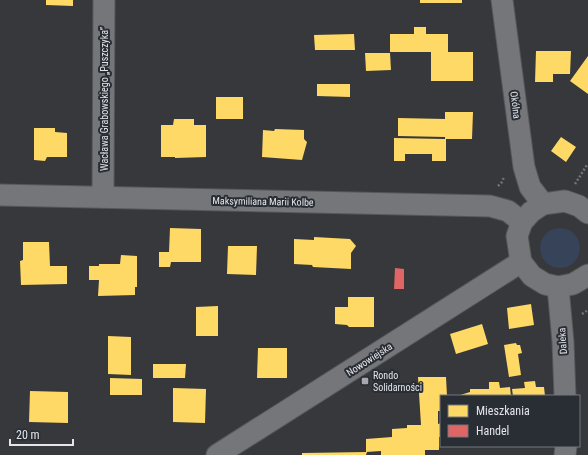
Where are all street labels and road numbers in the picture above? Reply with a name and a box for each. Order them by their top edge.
street label: Wacława Grabowskiego „Puszczyka” [99,27,110,171]
street label: Okólna [508,91,523,120]
street label: Maksymiliana Marii Kolbe [212,195,314,208]
street label: Daleka [556,327,569,355]
street label: Nowowiejska [344,340,394,378]

